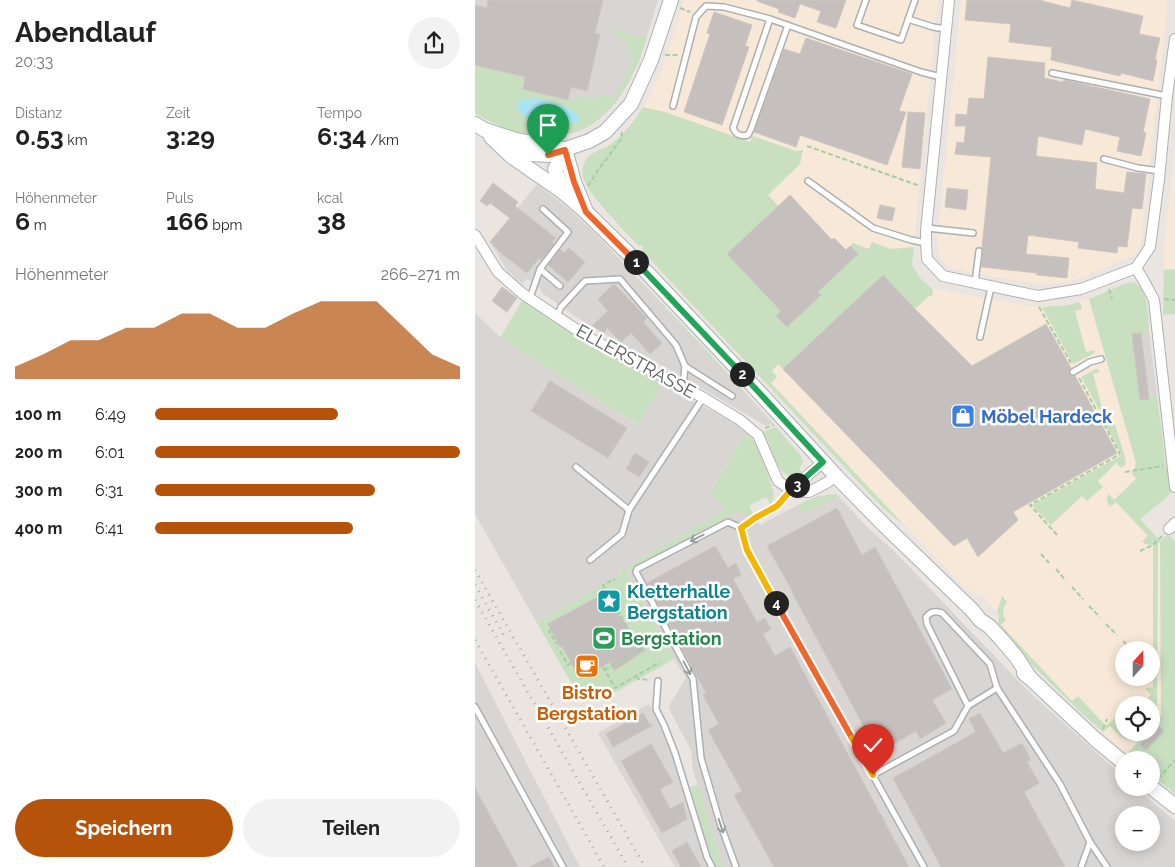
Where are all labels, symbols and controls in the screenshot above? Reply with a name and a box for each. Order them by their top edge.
text: Abendlauf [15,16,156,49]
button: share [408,17,460,69]
text: 20:33 [15,52,53,71]
pin [527,104,569,155]
text: Distanz [15,105,62,121]
text: Zeit [166,105,191,121]
text: Tempo [317,105,362,121]
icon: arrive [534,111,562,139]
text: 0.53 [15,121,64,151]
text: 3:29 [166,121,215,151]
text: 6:34 [317,121,367,151]
text: km [64,132,88,148]
text: /km [367,132,399,148]
text: Höhenmeter [15,190,97,206]
text: Puls [166,190,194,206]
text: kcal [317,190,343,206]
text: 6 [15,206,30,236]
text: 166 [166,206,209,236]
text: 38 [317,206,346,236]
text: m [30,217,47,233]
text: bpm [209,217,242,233]
pin: 1 [623,250,649,274]
text: 1 [633,254,640,270]
text: Höhenmeter [15,265,109,284]
text: 266–271 m [381,265,460,284]
street label: ELLERSTRASSE [573,320,699,402]
pin: 2 [729,362,755,386]
text: 2 [739,366,746,382]
shop icon: Möbel Hardeck [950,403,976,429]
text: 100 m [15,405,61,424]
text: 6:49 [95,405,126,424]
place label: Möbel Hardeck [981,406,1113,427]
text: 200 m [15,443,62,462]
text: 6:01 [95,443,124,462]
pin: 3 [785,472,809,498]
text: 3 [794,477,801,493]
text: 300 m [15,481,62,500]
text: 6:31 [95,481,123,500]
text: 400 m [15,519,63,538]
text: 6:41 [95,519,123,538]
one-way arrow [690,534,705,543]
place label: Kletterhalle Bergstation [627,581,730,623]
place icon: Kletterhalle Bergstation [596,588,622,614]
pin: 4 [763,590,789,616]
text: 4 [773,595,781,611]
sports icon: Bergstation [591,625,617,651]
place label: Bergstation [621,628,722,649]
north arrow [1115,641,1160,686]
map controls [1115,641,1160,851]
cafe icon: Bistro Bergstation [574,653,600,679]
one-way arrow [682,661,692,676]
place label: Bistro Bergstation [537,682,637,724]
button: locate [1115,696,1160,741]
pin [852,724,894,775]
icon: check [859,731,887,759]
button: + [1115,751,1160,796]
button: Speichern [15,799,233,857]
button: Teilen [243,799,460,857]
button: − [1115,806,1160,851]
one-way arrow [717,818,726,833]

